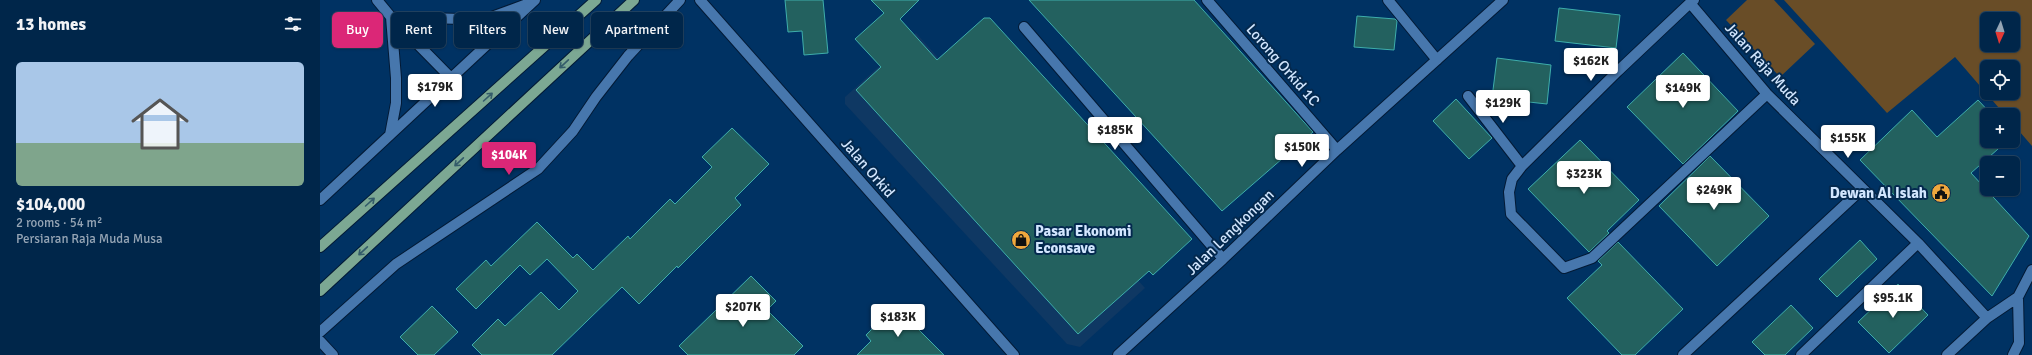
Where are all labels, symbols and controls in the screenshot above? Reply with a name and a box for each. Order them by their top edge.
chip: Buy [332,12,383,48]
chip: Rent [391,12,446,48]
chip: Filters [454,12,520,48]
chip: New [528,12,583,48]
chip: Apartment [591,12,683,48]
north arrow [1980,12,2020,52]
map controls [1980,12,2020,196]
icon: filters [282,13,304,35]
text: 13 homes [16,14,86,35]
street label: Jalan Raja Muda [1721,19,1805,109]
street label: Lorong Orkid 1C [1242,20,1324,110]
pin: $162K [1563,48,1619,82]
text: $162K [1573,53,1609,69]
one-way arrow [559,60,570,69]
button: locate [1980,60,2020,100]
pin: $179K [407,74,463,108]
pin: $149K [1655,75,1711,109]
text: $179K [417,79,453,95]
text: $149K [1665,80,1701,96]
icon: home [124,88,196,160]
pin: $129K [1475,90,1531,124]
one-way arrow [482,93,492,102]
text: $129K [1485,95,1521,111]
button: + [1980,108,2020,148]
pin: $185K [1087,117,1143,151]
text: $185K [1097,122,1133,138]
pin: $155K [1820,125,1876,159]
text: $155K [1830,130,1866,146]
pin: $150K [1274,134,1330,168]
street label: Jalan Orkid [837,135,899,201]
text: $150K [1284,139,1320,155]
pin: $104K [481,142,537,176]
text: $104K [491,147,527,163]
button: − [1980,156,2020,196]
one-way arrow [454,158,464,167]
pin: $323K [1556,161,1612,195]
text: $323K [1566,166,1602,182]
pin: $249K [1686,177,1742,211]
text: $249K [1696,182,1732,198]
public building icon: Dewan Al Islah [1930,182,1952,204]
place label: Dewan Al Islah [1830,184,1927,202]
street label: Jalan Lengkongan [1182,185,1278,279]
text: $104,000 [16,194,85,215]
one-way arrow [365,198,375,207]
text: 2 rooms · 54 m² [16,215,102,231]
place label: Pasar Ekonomi Econsave [1035,222,1131,257]
shop icon: Pasar Ekonomi Econsave [1010,229,1032,251]
text: Persiaran Raja Muda Musa [16,231,163,247]
one-way arrow [358,246,369,255]
pin: $95.1K [1860,285,1926,319]
text: $95.1K [1873,290,1913,306]
pin: $207K [715,294,771,328]
text: $207K [725,299,761,315]
pin: $183K [870,304,926,338]
text: $183K [880,309,916,325]

